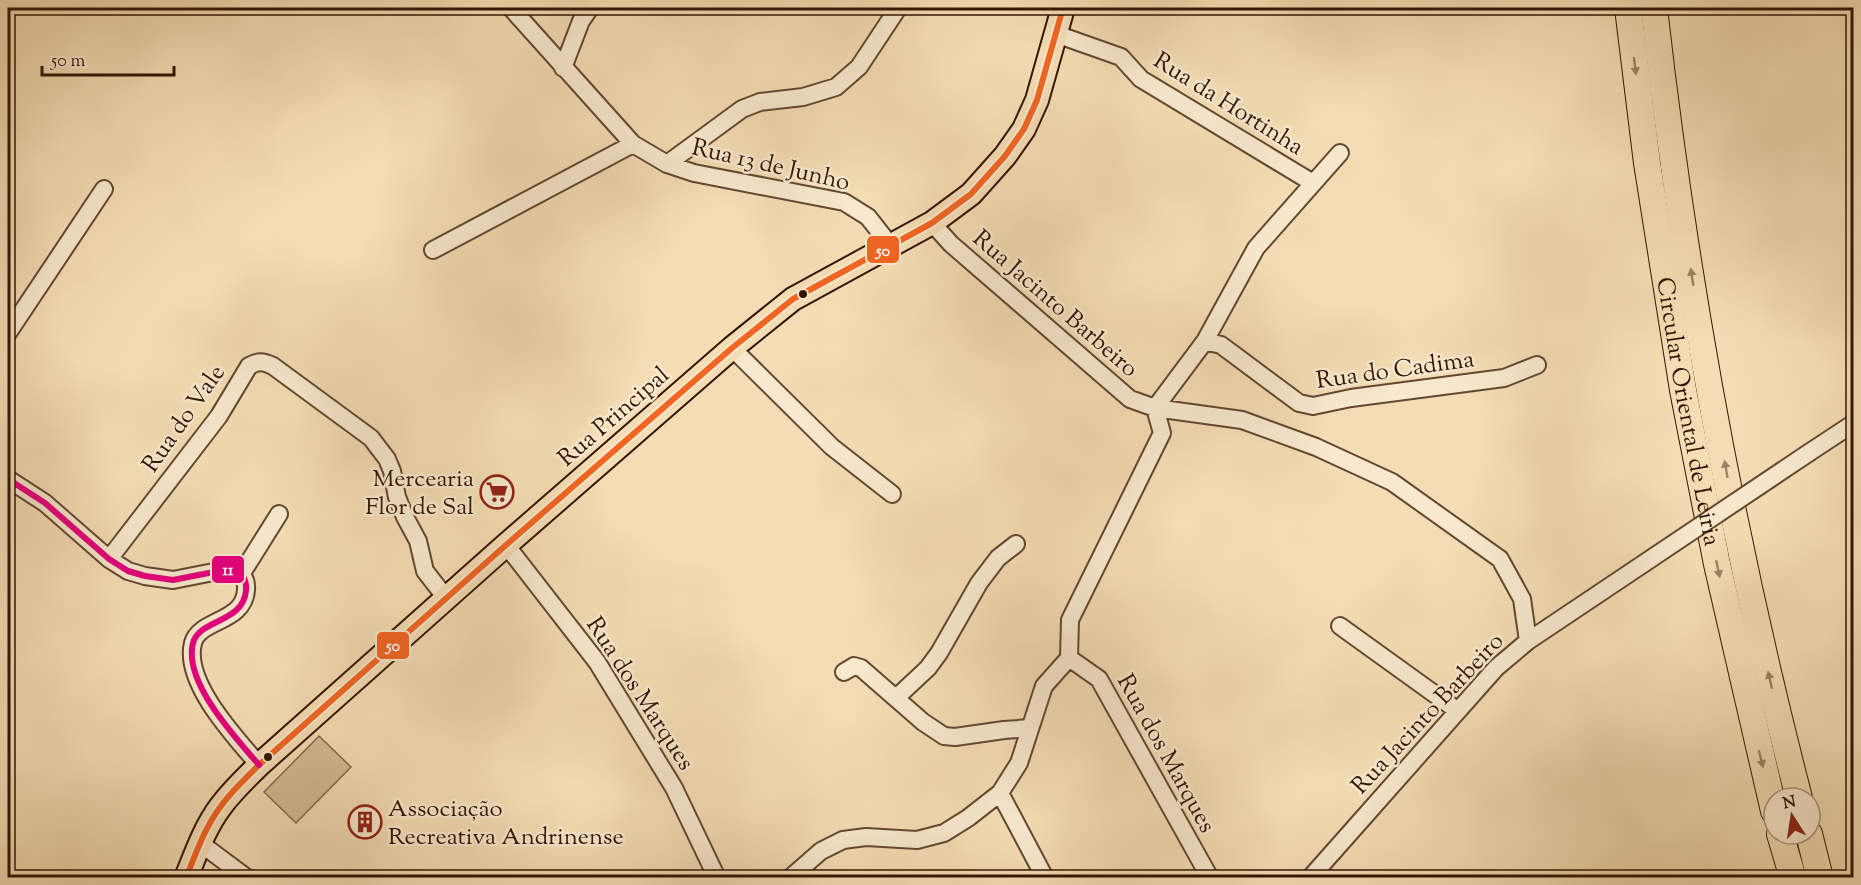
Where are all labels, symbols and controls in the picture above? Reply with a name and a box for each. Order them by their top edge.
scale bar [42,39,174,77]
street label: Rua da Hortinha [1146,45,1310,165]
text: 50 m [50,49,86,75]
one-way arrow [1630,56,1640,75]
street label: Rua 13 de Junho [688,131,853,201]
street label: Rua Jacinto Barbeiro [964,223,1145,386]
line badge: 50 [866,235,900,264]
text: 50 [874,241,891,264]
one-way arrow [1687,267,1696,286]
street label: Circular Oriental de Leiria [1646,275,1728,549]
unlabelled marker [797,288,809,300]
street label: Rua do Cadima [1314,343,1476,399]
street label: Rua do Vale [135,358,234,480]
street label: Rua Principal [551,359,678,476]
one-way arrow [1721,459,1730,478]
place label: Mercearia Flor de Sal [365,463,474,525]
supermarket icon: Mercearia Flor de Sal [479,474,515,510]
line badge: 11 [211,555,245,584]
one-way arrow [1714,559,1724,578]
text: 11 [223,560,234,583]
street label: Rua dos Marques [577,611,702,778]
street label: Rua Jacinto Barbeiro [1344,626,1513,803]
line badge: 50 [376,631,410,660]
text: 50 [384,636,401,659]
street label: Rua dos Marques [1107,668,1223,840]
one-way arrow [1765,671,1775,689]
one-way arrow [1756,750,1766,768]
unlabelled marker [262,751,274,763]
north arrow [1762,786,1822,846]
text: N [1781,791,1798,816]
place label: Associação Recreativa Andrinense [388,793,624,855]
building icon: Associação Recreativa Andrinense [347,804,383,840]

